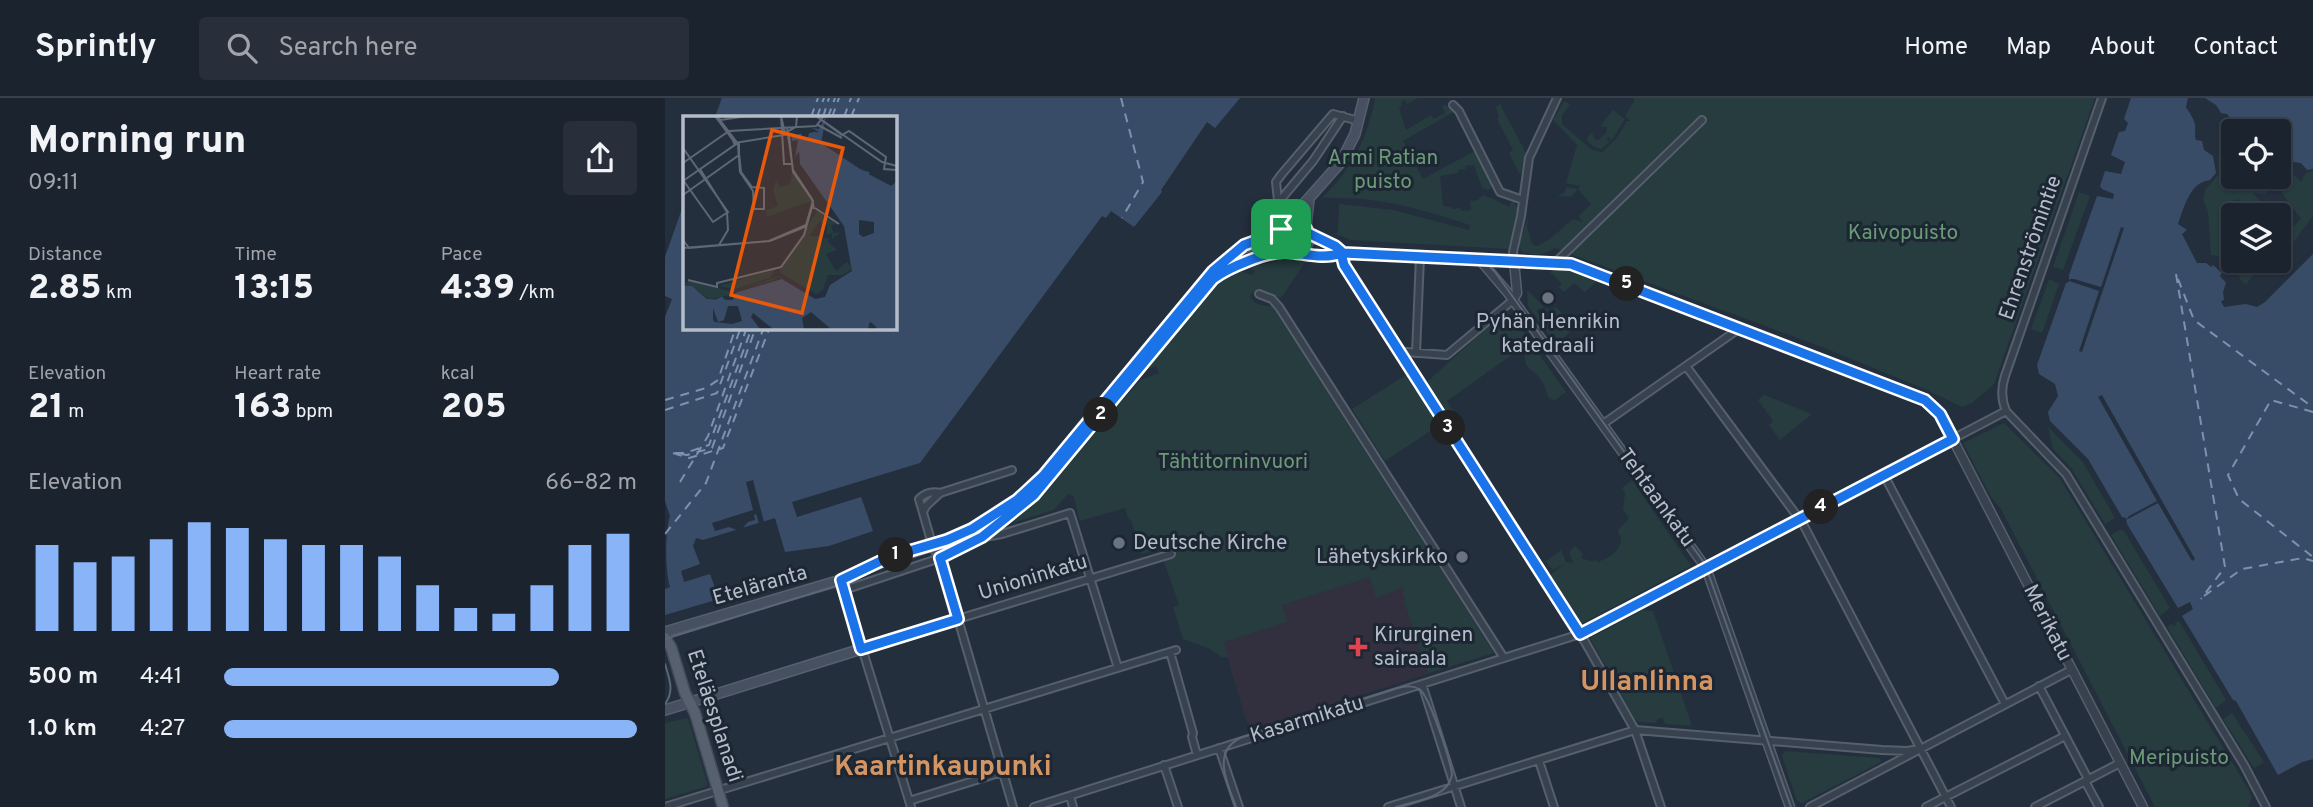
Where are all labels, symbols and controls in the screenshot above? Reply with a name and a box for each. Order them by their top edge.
search box [199,17,689,80]
text: Sprintly [35,27,157,69]
icon: search [223,29,261,67]
text: Search here [279,32,418,65]
text: Home [1904,33,1968,63]
text: Map [2006,33,2051,63]
text: About [2089,33,2155,63]
text: Contact [2193,33,2278,63]
inset map [683,116,896,329]
text: Morning run [28,118,246,167]
map controls [2221,119,2291,273]
button: locate [2221,119,2291,189]
button: share [563,121,637,195]
park label: Armi Ratian puisto [1328,145,1438,196]
text: 09:11 [28,169,79,198]
street label: Ehrenströmintie [1994,172,2068,324]
pin [1251,199,1311,259]
button: layers [2221,203,2291,273]
icon: arrive [1262,210,1300,248]
park label: Kaivopuisto [1848,220,1958,247]
text: Distance [28,243,103,267]
text: Time [234,243,277,267]
text: Pace [441,243,482,267]
pin: 5 [1609,266,1644,302]
text: 2.85 [28,267,102,311]
text: 13:15 [234,267,314,311]
text: 4:39 [441,267,515,311]
text: 5 [1621,271,1632,295]
text: km [102,281,132,305]
text: /km [515,281,555,305]
marker: Pyhän Henrikin katedraali [1540,290,1556,306]
place label: Pyhän Henrikin katedraali [1476,309,1620,360]
text: Elevation [28,362,106,386]
text: Heart rate [234,362,321,386]
text: kcal [441,362,474,386]
text: 21 [28,386,64,430]
text: 163 [234,386,291,430]
text: 205 [441,386,507,430]
pin: 2 [1083,398,1118,432]
text: m [64,400,84,424]
text: bpm [291,400,333,424]
text: 2 [1095,402,1106,426]
pin: 3 [1431,410,1465,446]
text: 3 [1442,415,1453,439]
street label: Tehtaankatu [1611,443,1701,553]
park label: Tähtitorninvuori [1158,449,1308,476]
text: Elevation [28,469,123,498]
text: 66–82 m [545,469,637,498]
pin: 4 [1803,490,1839,524]
text: 4 [1814,494,1827,518]
place label: Deutsche Kirche [1133,530,1287,557]
marker: Deutsche Kirche [1111,535,1127,551]
pin: 1 [879,538,913,573]
text: 1 [892,542,899,566]
place label: Lähetyskirkko [1316,544,1448,571]
street label: Unioninkatu [975,549,1091,607]
marker: Lähetyskirkko [1454,549,1470,565]
street label: Eteläranta [709,560,811,612]
street label: Merikatu [2016,580,2078,666]
place label: Kirurginen sairaala [1374,622,1473,673]
marker: Kirurginen sairaala [1348,637,1368,657]
street label: Eteläesplanadi [680,646,748,786]
text: 500 m [28,663,98,692]
text: 4:41 [140,663,182,692]
district label: Ullanlinna [1580,665,1714,701]
street label: Kasarmikatu [1247,690,1367,750]
text: 1.0 km [28,715,97,744]
text: 4:27 [140,715,185,744]
park label: Meripuisto [2129,745,2229,772]
district label: Kaartinkaupunki [834,750,1052,786]

